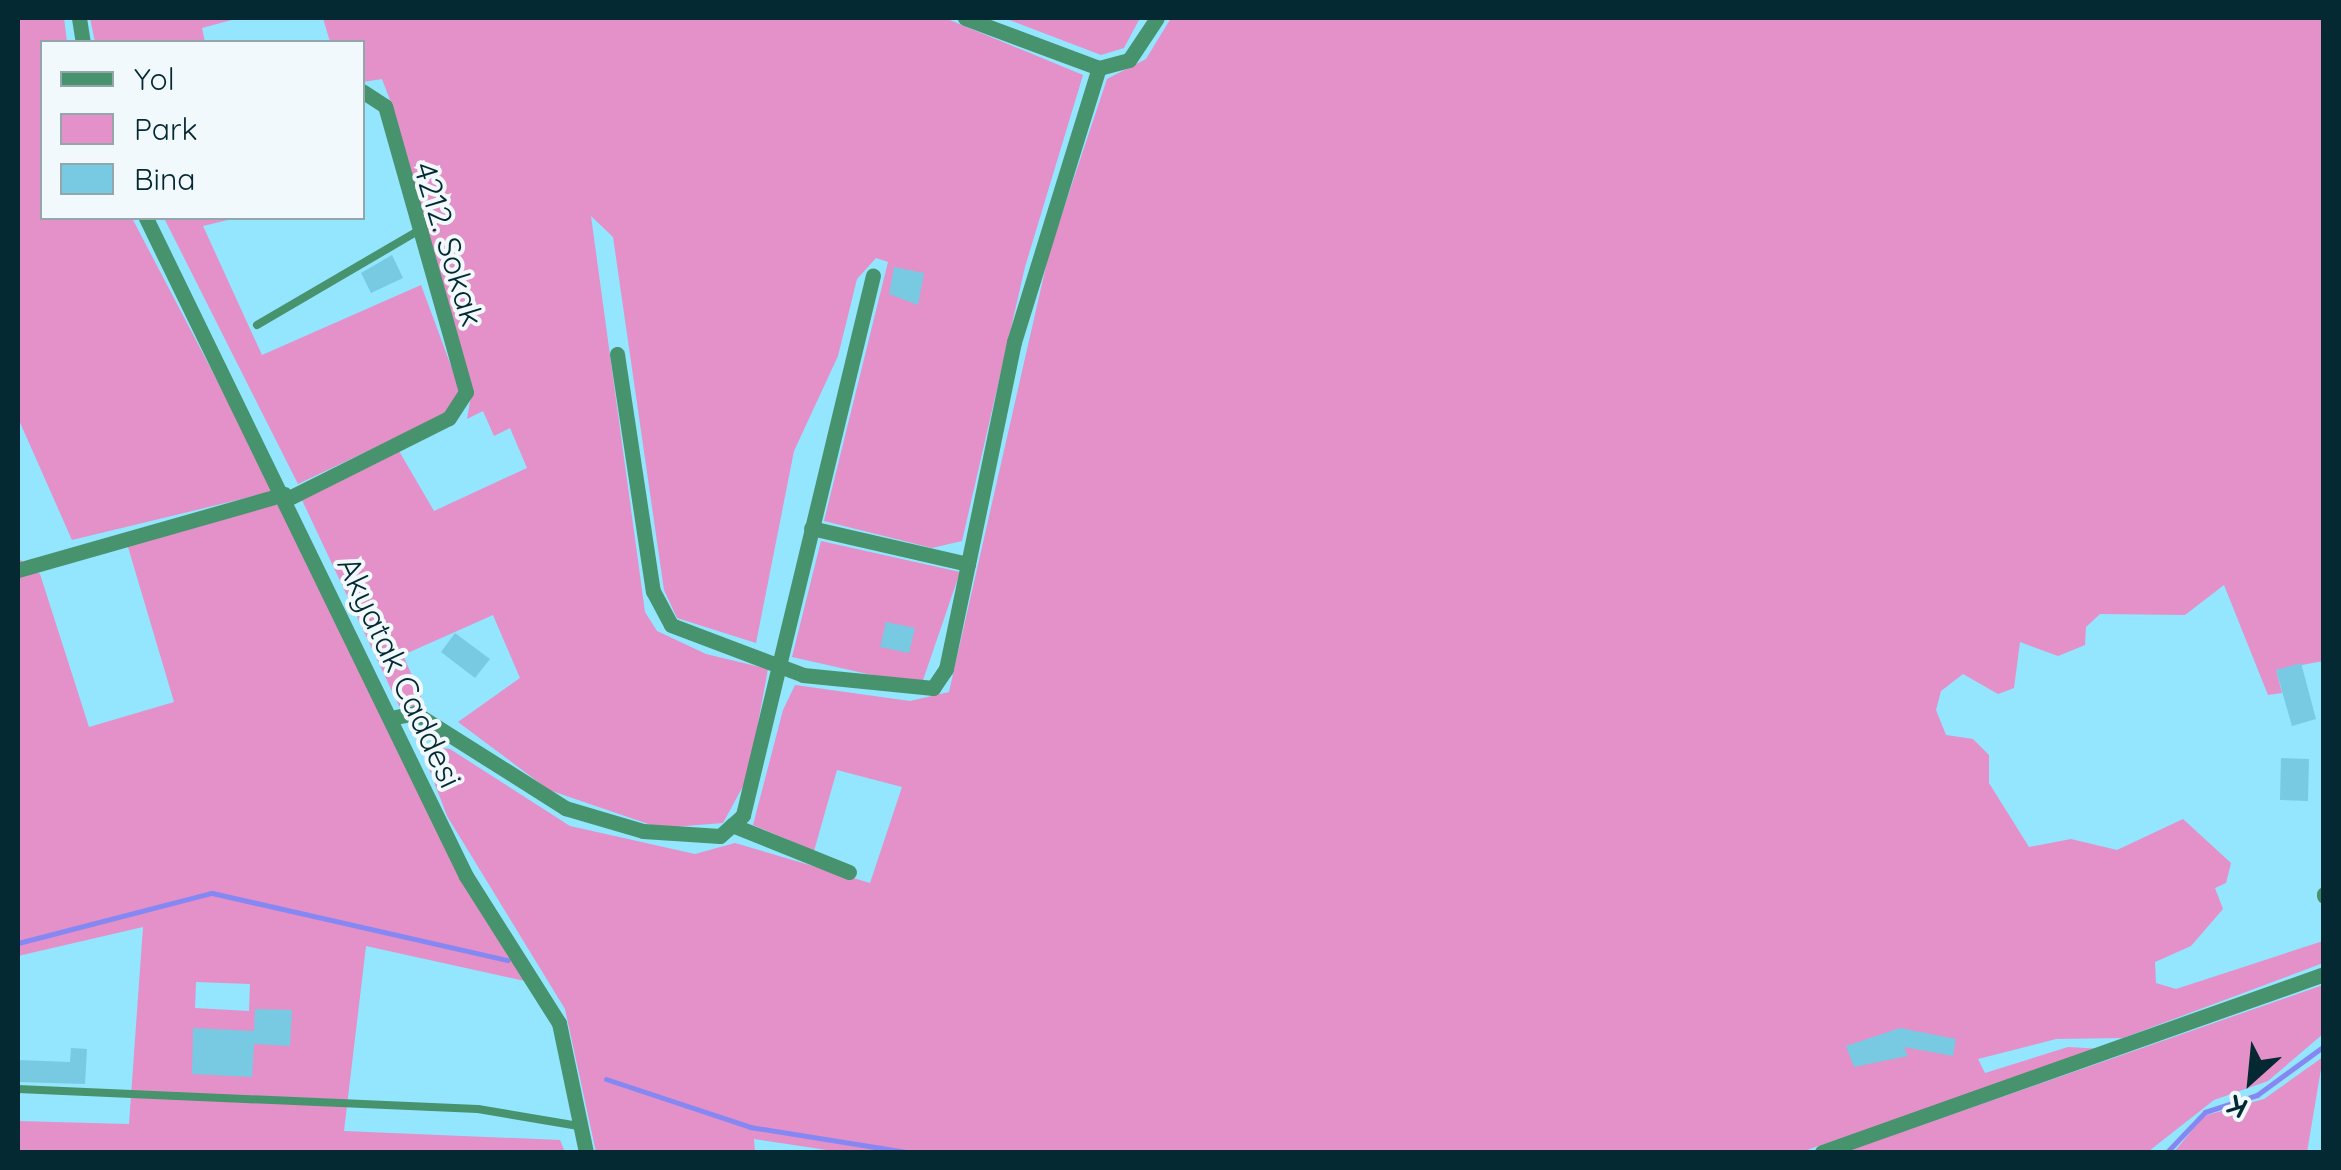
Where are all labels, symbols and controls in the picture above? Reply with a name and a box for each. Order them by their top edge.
legend [40,40,365,220]
text: Yol [134,60,175,98]
text: Park [134,110,198,148]
street label: 4212. Sokak [406,157,492,331]
text: Bina [134,160,195,198]
street label: Akyatak Caddesi [330,550,470,794]
north arrow [2201,1030,2301,1130]
text: K [2221,1087,2253,1127]

